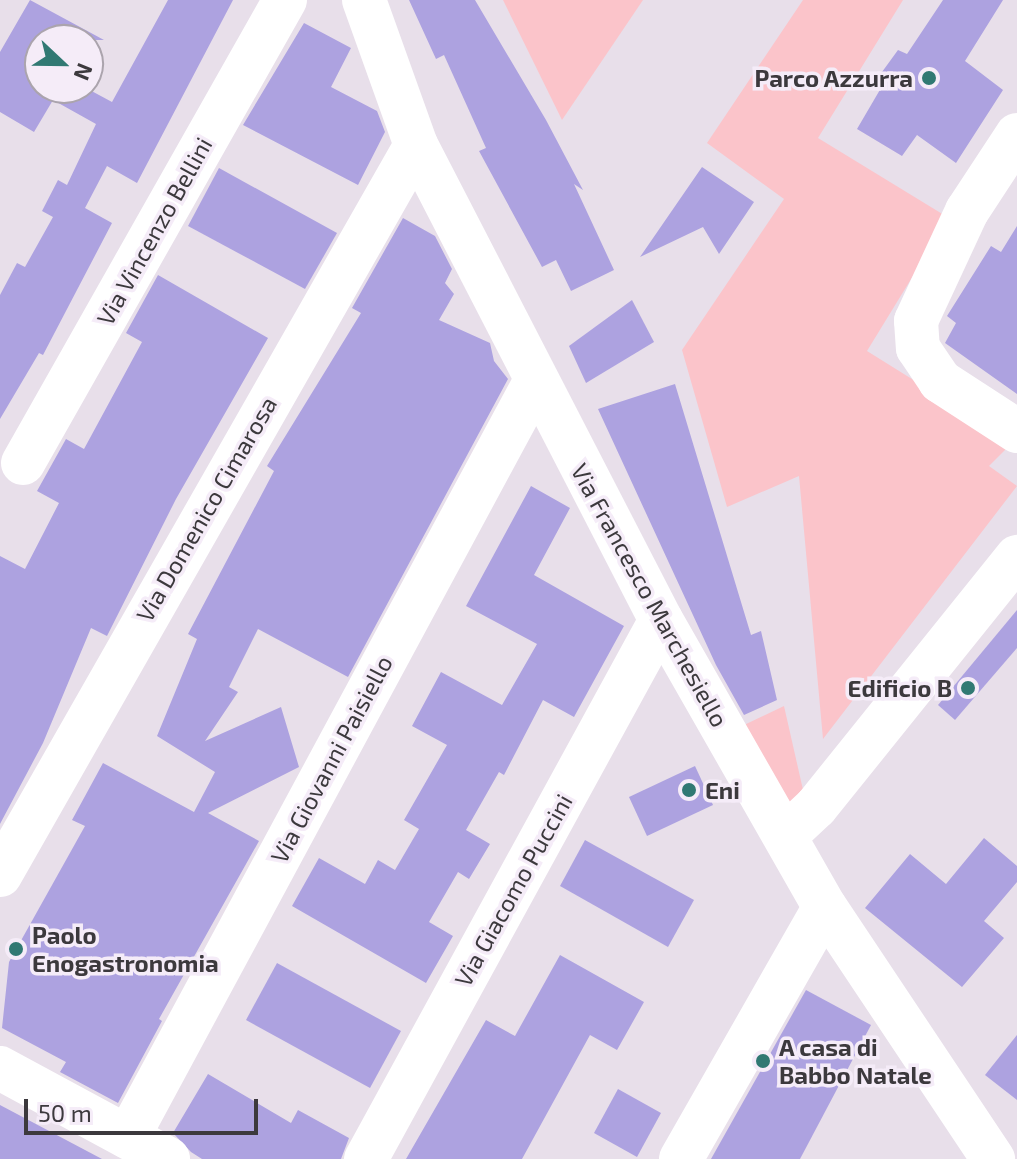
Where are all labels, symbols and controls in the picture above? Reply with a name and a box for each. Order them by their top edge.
north arrow [24,24,104,104]
text: N [69,60,99,84]
place label: Parco Azzurra [754,64,913,92]
marker: Parco Azzurra [920,69,938,87]
street label: Via Vincenzo Bellini [90,132,218,330]
street label: Via Domenico Cimarosa [130,391,282,627]
street label: Via Francesco Marchesiello [566,458,734,732]
street label: Via Giovanni Paisiello [264,650,398,868]
place label: Edificio B [848,674,952,702]
marker: Edificio B [959,679,977,697]
place label: Eni [705,776,740,804]
marker: Eni [680,781,698,799]
street label: Via Giacomo Puccini [448,789,578,991]
place label: Paolo Enogastronomia [32,921,219,977]
marker: Paolo Enogastronomia [7,940,25,958]
place label: A casa di Babbo Natale [779,1033,932,1089]
marker: A casa di Babbo Natale [754,1052,772,1070]
scale bar [28,1083,262,1133]
text: 50 m [38,1098,92,1127]

